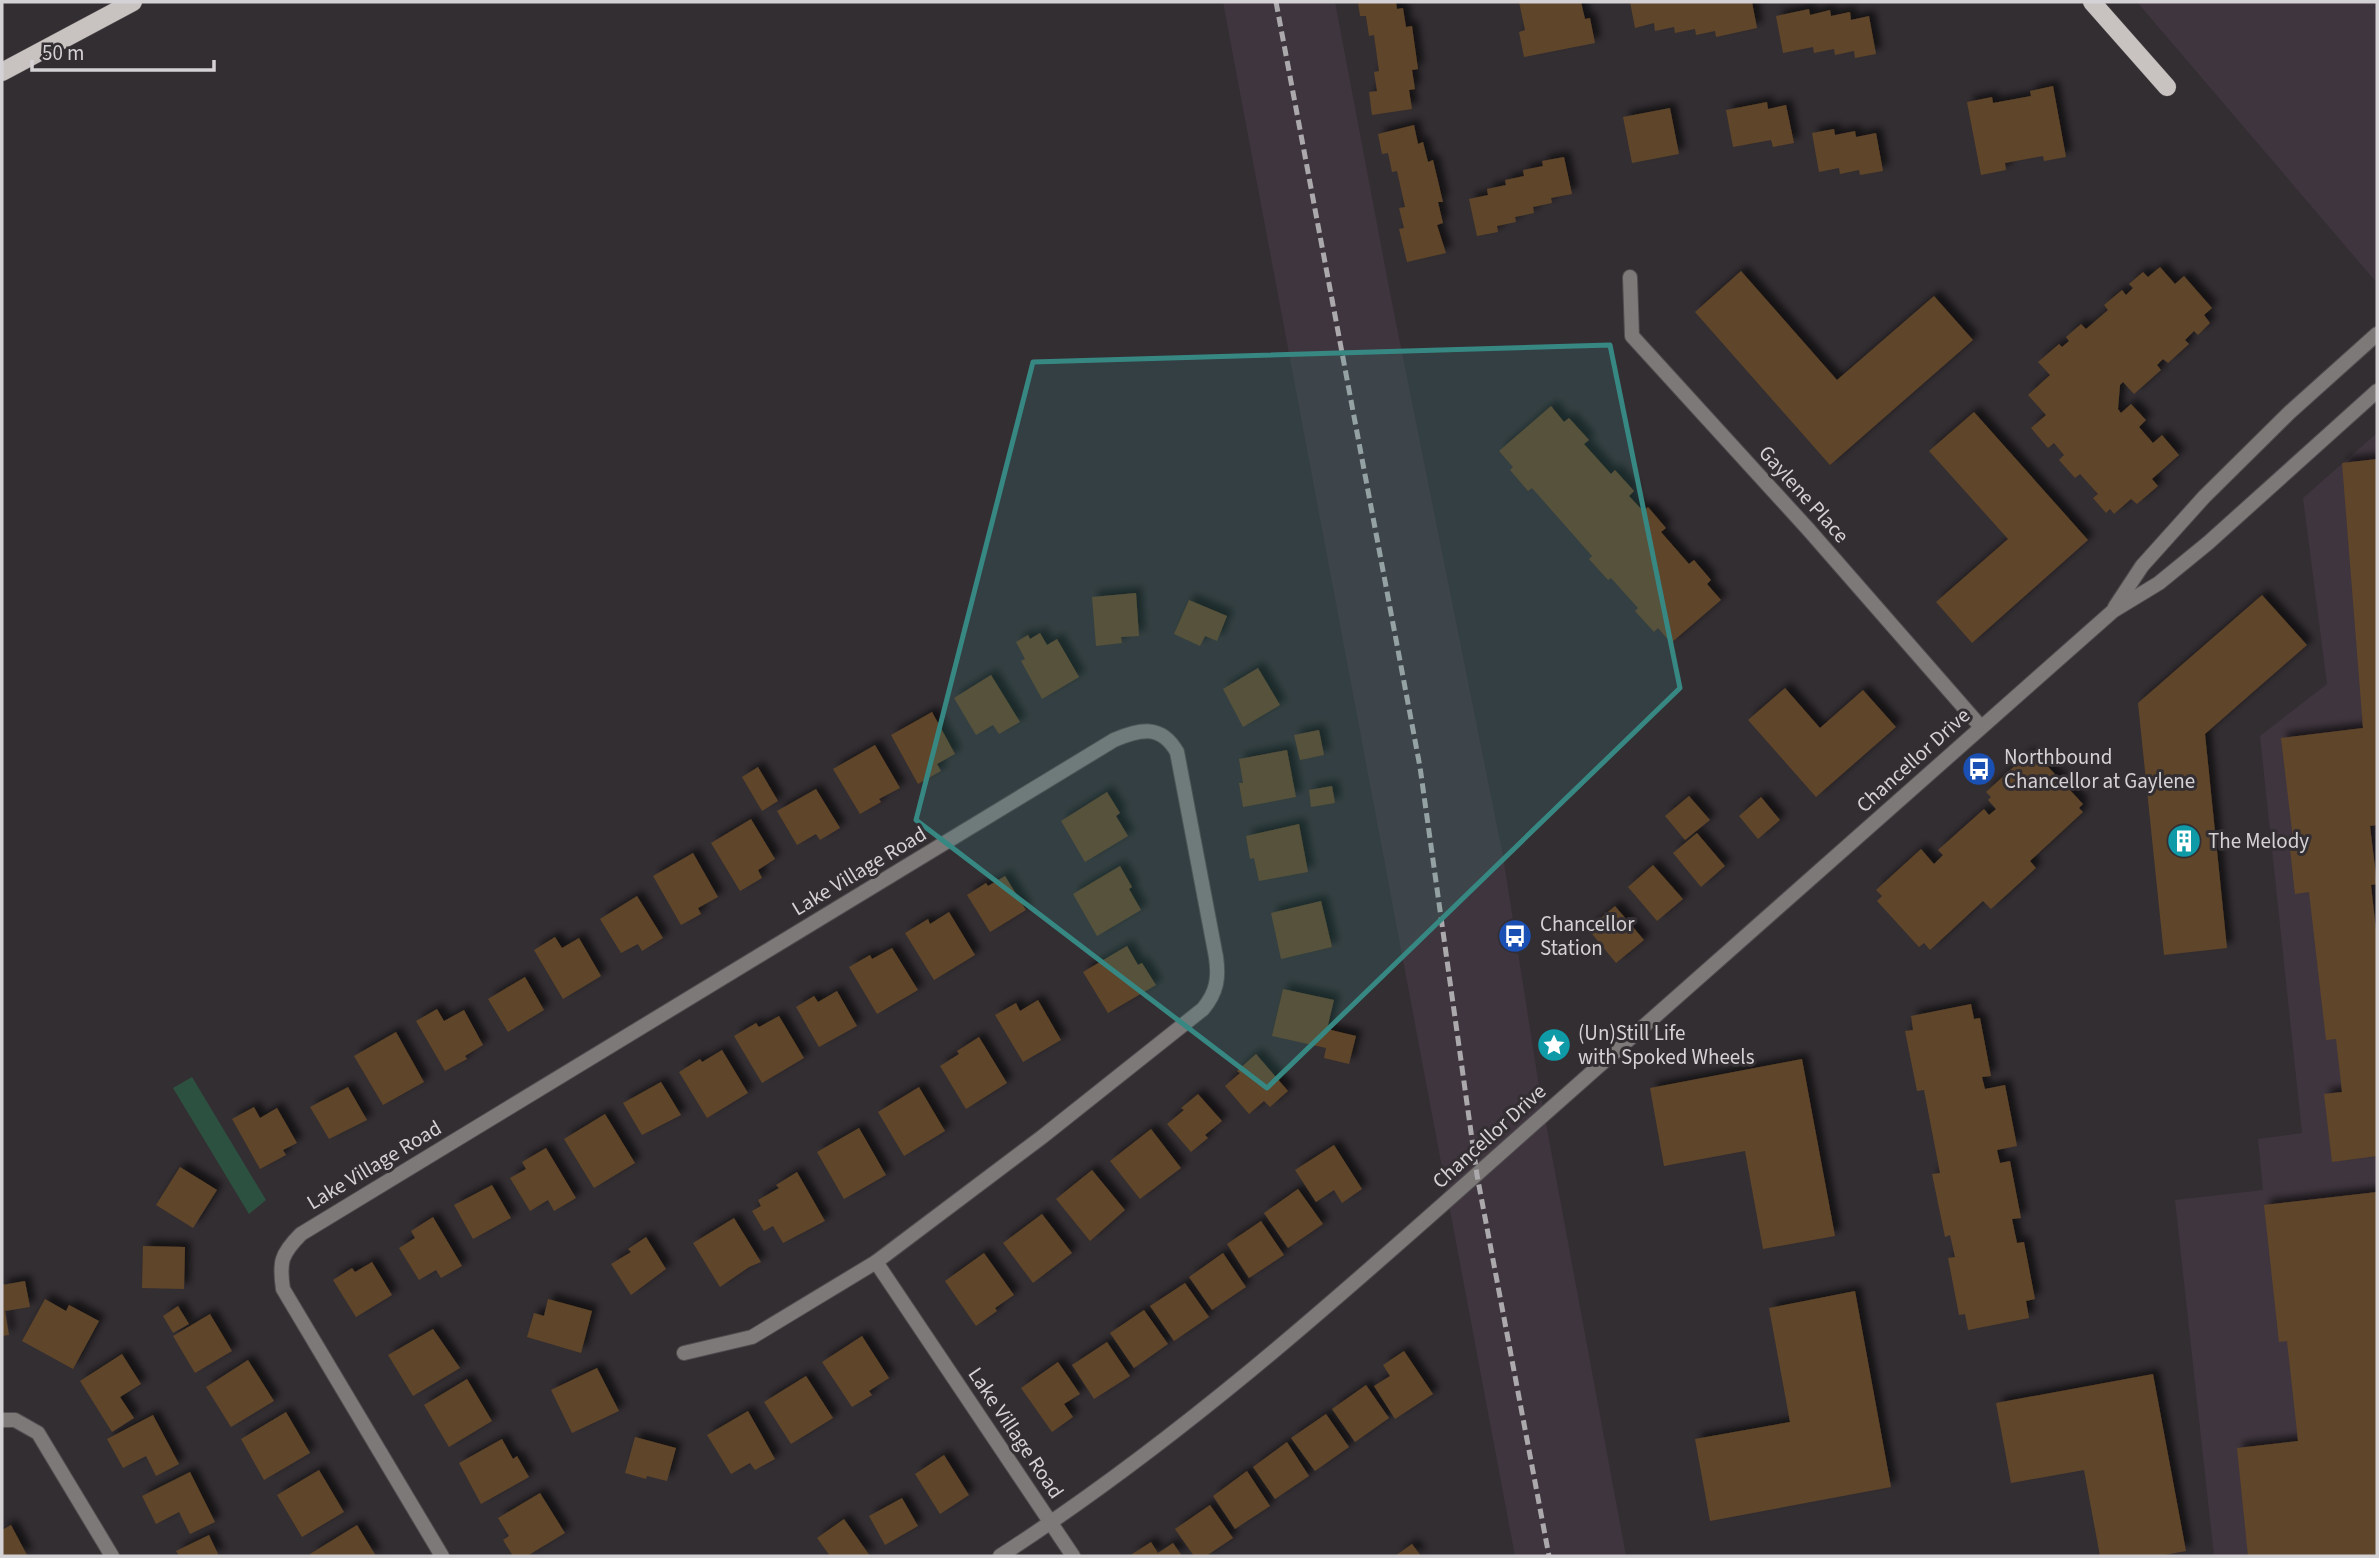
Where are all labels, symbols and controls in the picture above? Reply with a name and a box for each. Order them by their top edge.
scale bar [32,28,214,72]
text: 50 m [42,38,84,68]
street label: Gaylene Place [1752,438,1856,550]
street label: Chancellor Drive [1849,701,1977,819]
place label: Northbound Chancellor at Gaylene [2004,742,2195,796]
bus stop icon: Northbound Chancellor at Gaylene [1960,750,1998,788]
street label: Lake Village Road [786,819,932,923]
building icon: The Melody [2165,822,2203,860]
place label: The Melody [2208,826,2309,856]
place label: Chancellor Station [1540,909,1635,963]
bus stop icon: Chancellor Station [1496,917,1534,955]
place label: (Un)Still Life with Spoked Wheels [1578,1018,1755,1072]
place icon: (Un)Still Life with Spoked Wheels [1535,1026,1573,1064]
street label: Chancellor Drive [1425,1077,1553,1195]
street label: Lake Village Road [301,1113,447,1217]
street label: Lake Village Road [961,1361,1071,1505]

